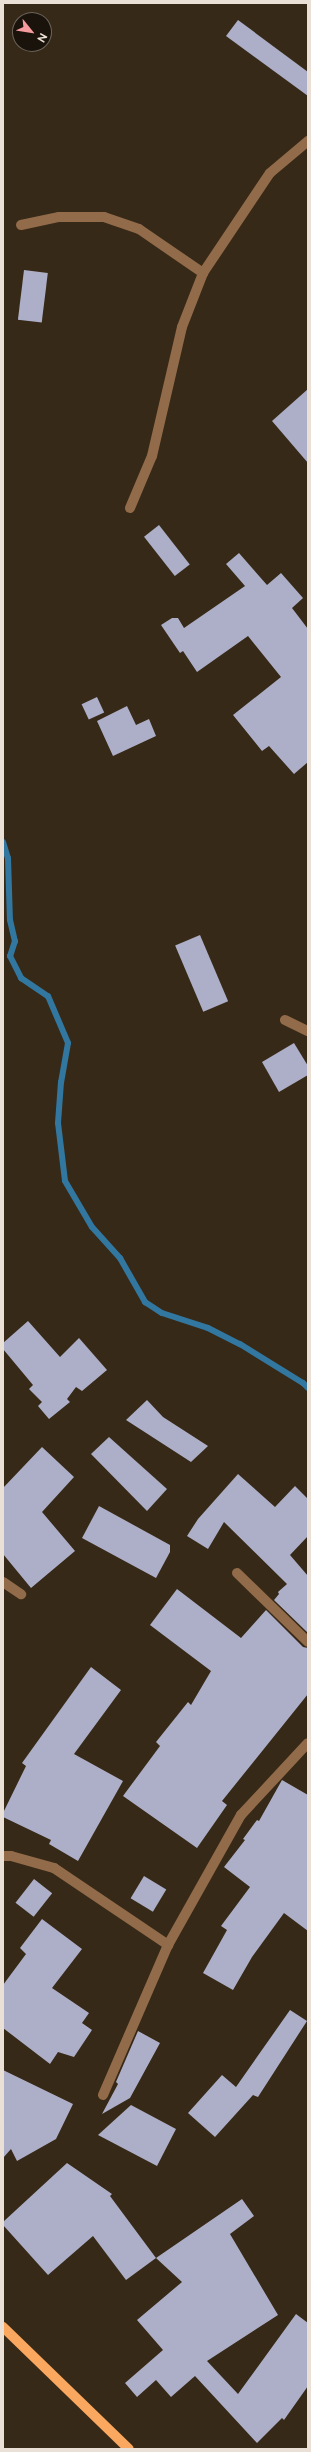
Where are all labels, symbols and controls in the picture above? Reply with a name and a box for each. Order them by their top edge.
north arrow [12,12,52,52]
text: N [34,31,50,45]

